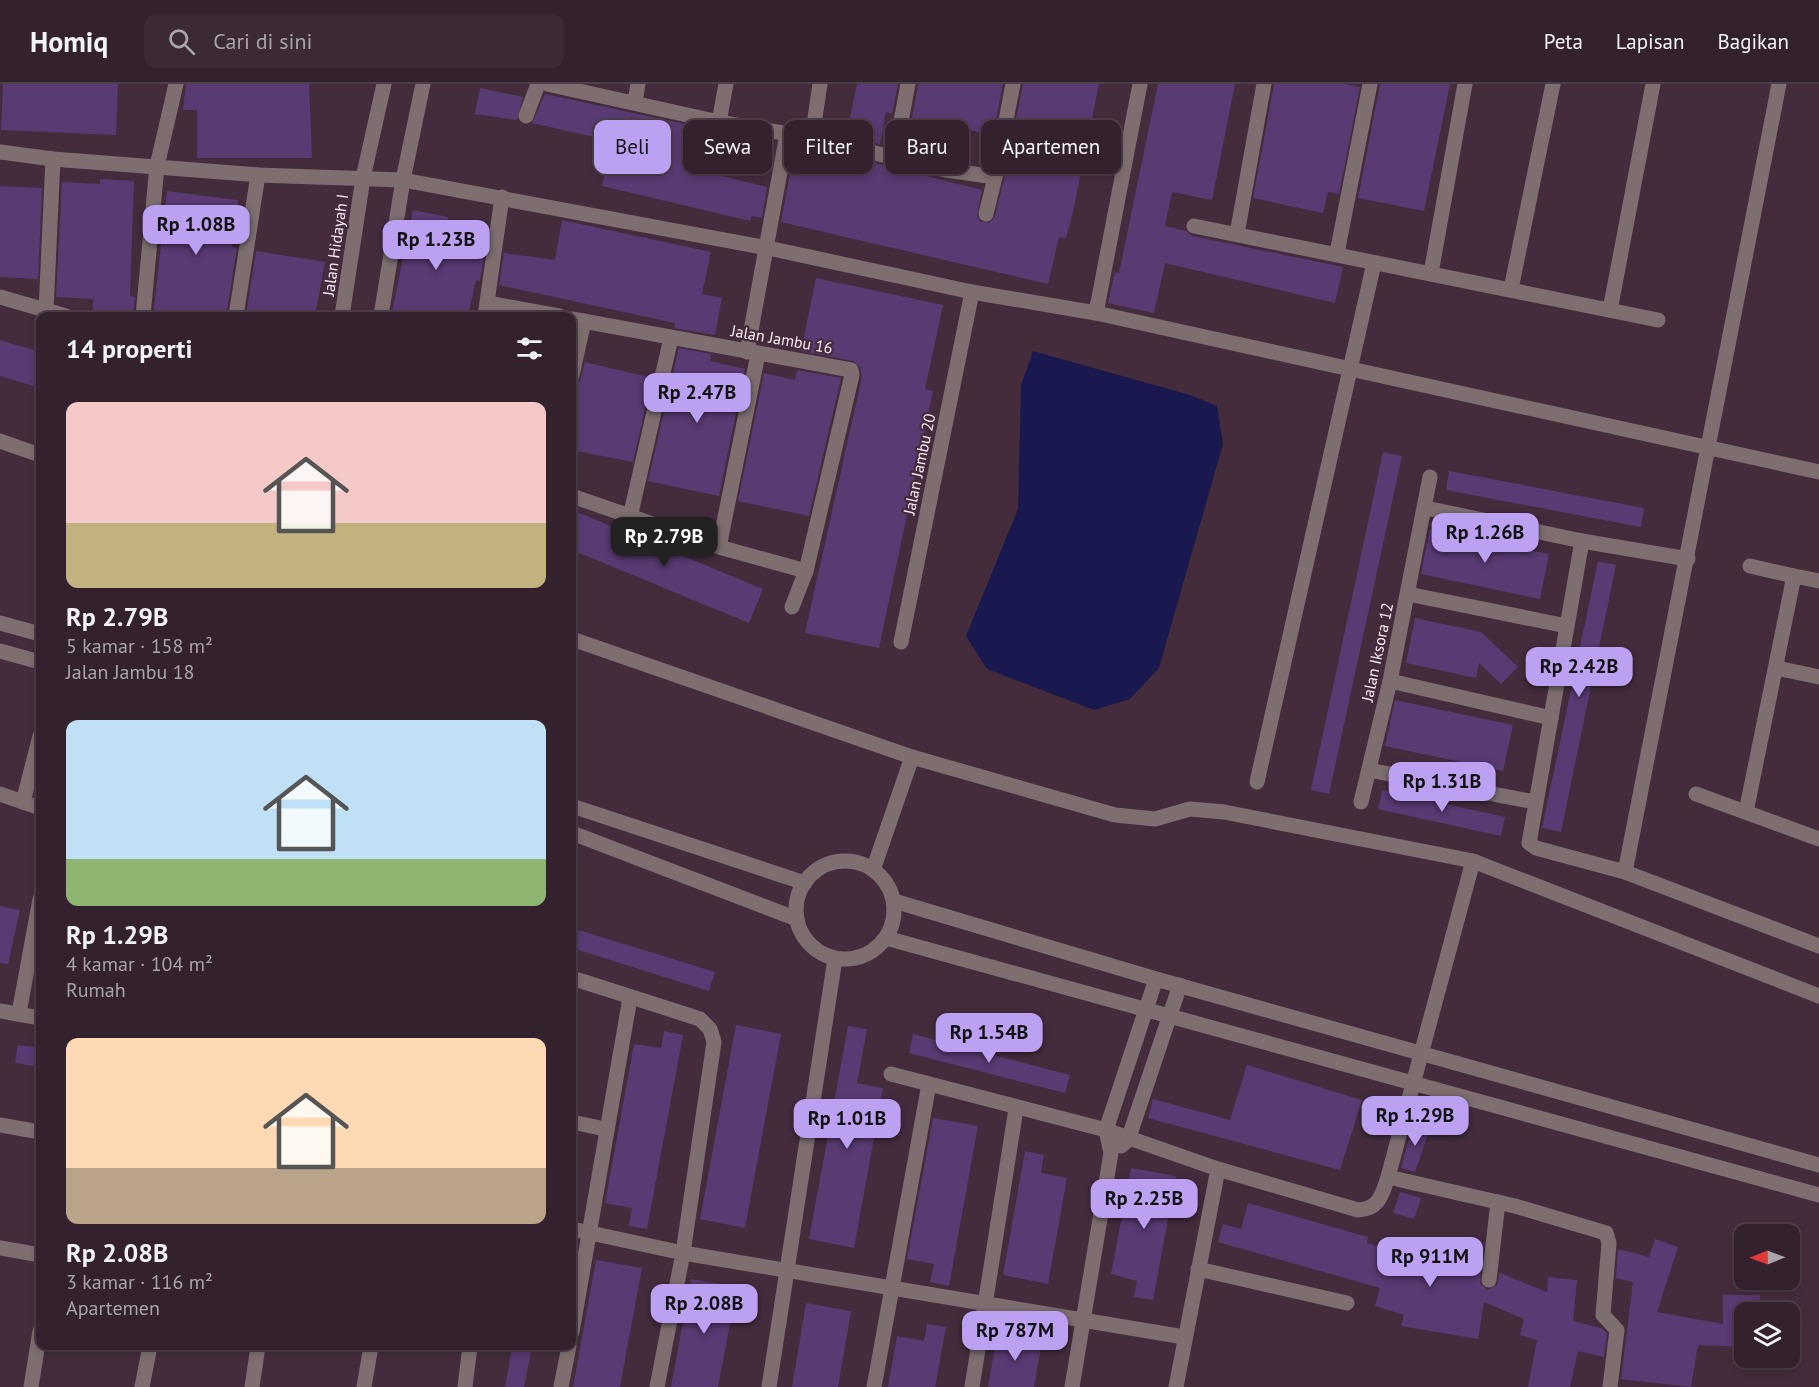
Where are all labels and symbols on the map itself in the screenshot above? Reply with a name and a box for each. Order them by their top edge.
street label: Jalan Hidayah I [318,193,352,298]
pin: Rp 1.08B [134,205,258,256]
pin: Rp 1.23B [374,220,498,271]
street label: Jalan Jambu 16 [729,320,834,358]
pin: Rp 2.47B [635,373,759,424]
street label: Jalan Jambu 20 [898,411,940,517]
pin: Rp 1.26B [1423,513,1547,564]
pin: Rp 2.79B [602,517,726,568]
street label: Jalan Iksora 12 [1357,601,1397,704]
pin: Rp 2.42B [1517,647,1641,698]
pin: Rp 1.31B [1380,762,1504,813]
pin: Rp 1.54B [927,1013,1051,1064]
pin: Rp 1.29B [1353,1096,1477,1147]
pin: Rp 1.01B [785,1099,909,1150]
pin: Rp 2.25B [1082,1179,1206,1230]
north arrow [1734,1224,1800,1290]
pin: Rp 911M [1375,1237,1485,1288]
pin: Rp 2.08B [642,1284,766,1335]
pin: Rp 787M [960,1311,1070,1362]

